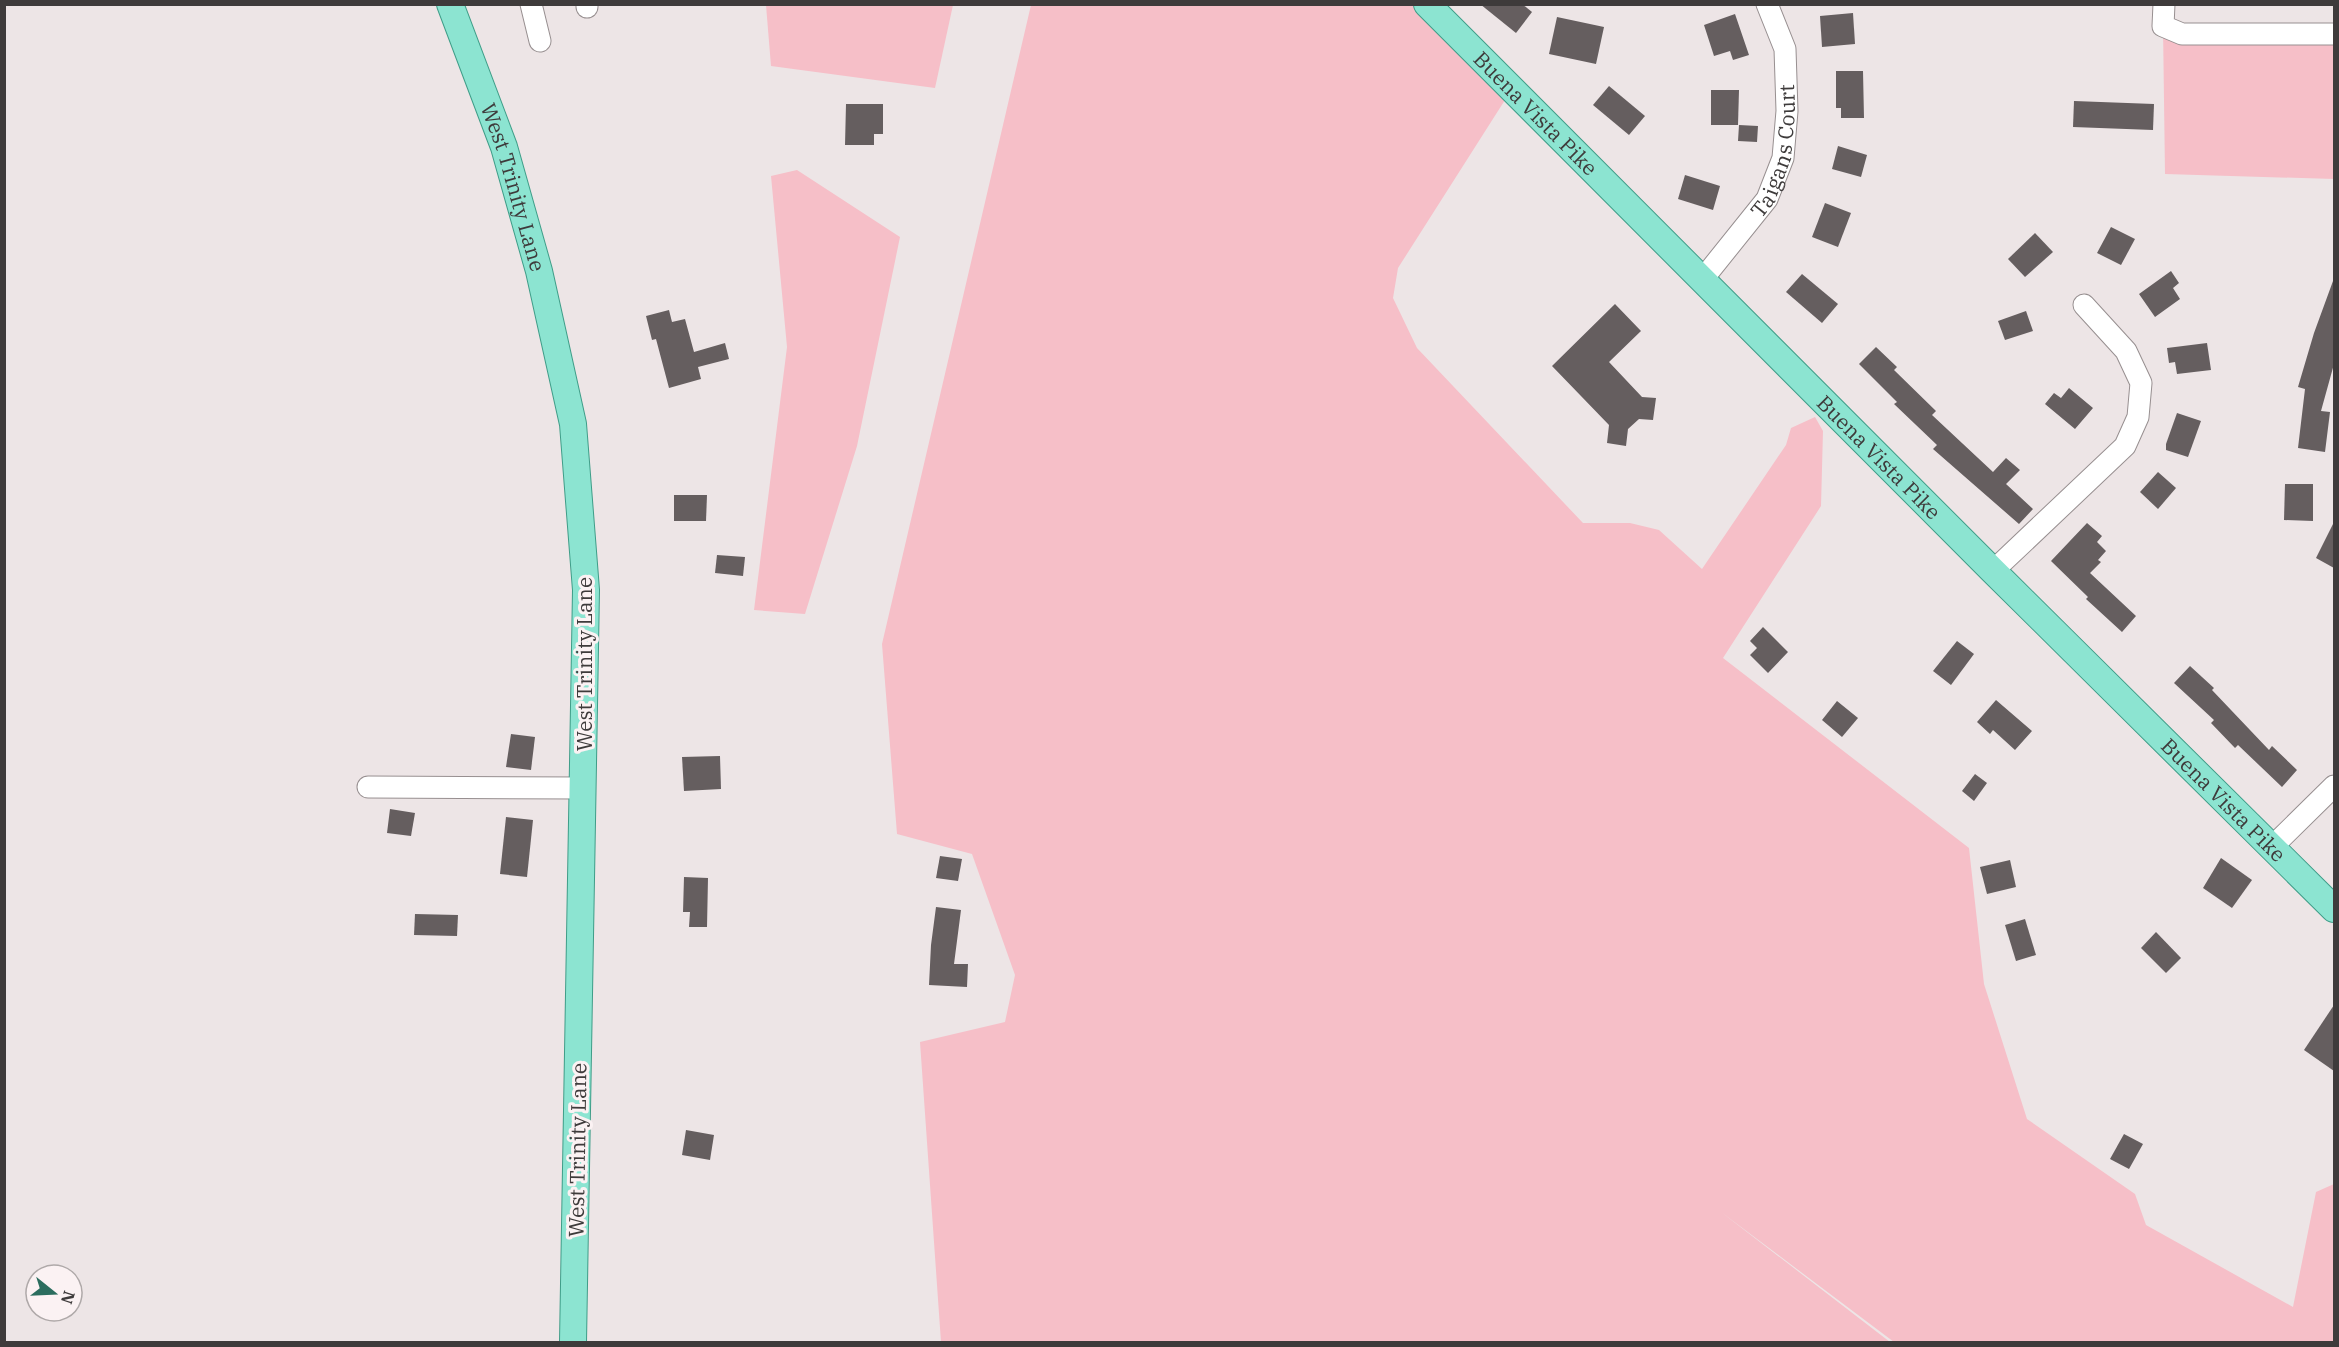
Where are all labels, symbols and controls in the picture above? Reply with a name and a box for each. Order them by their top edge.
street label: Buena Vista Pike [1468,45,1604,181]
street label: Taigans Court [1744,84,1801,223]
street label: West Trinity Lane [475,99,552,274]
street label: Buena Vista Pike [1811,389,1947,525]
street label: West Trinity Lane [570,577,598,751]
street label: Buena Vista Pike [2155,732,2292,868]
street label: West Trinity Lane [561,1063,593,1237]
north arrow [24,1263,84,1323]
text: N [57,1289,80,1307]

